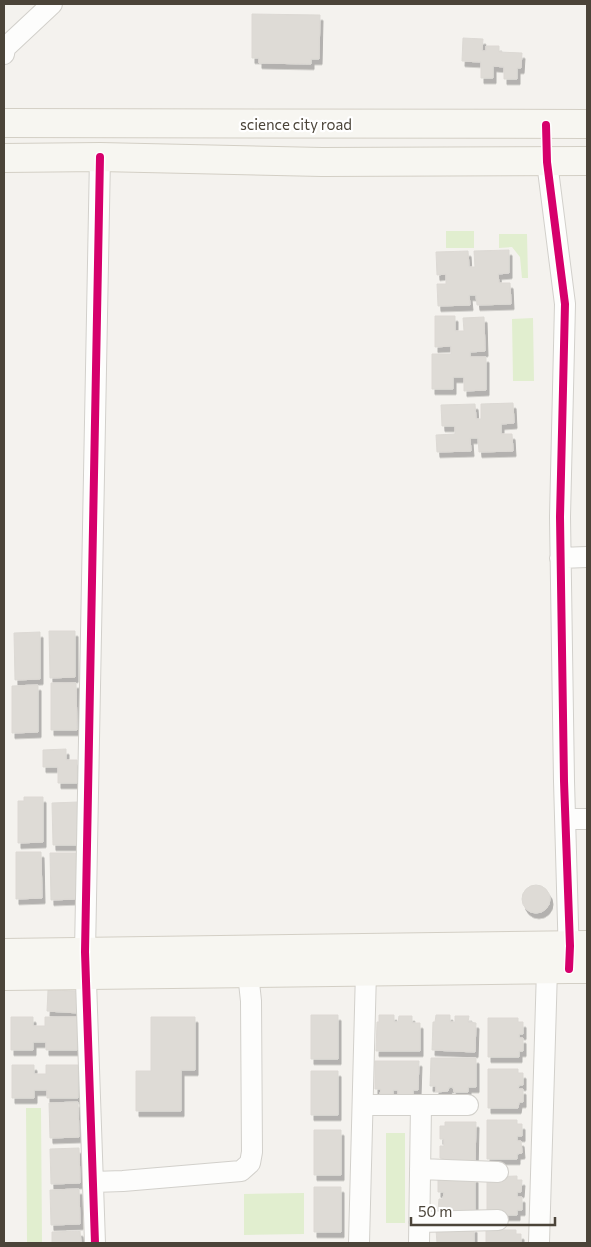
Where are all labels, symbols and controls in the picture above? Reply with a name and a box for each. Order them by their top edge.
street label: science city road [240,115,352,133]
scale bar [411,1194,555,1226]
text: 50 m [418,1202,452,1220]

